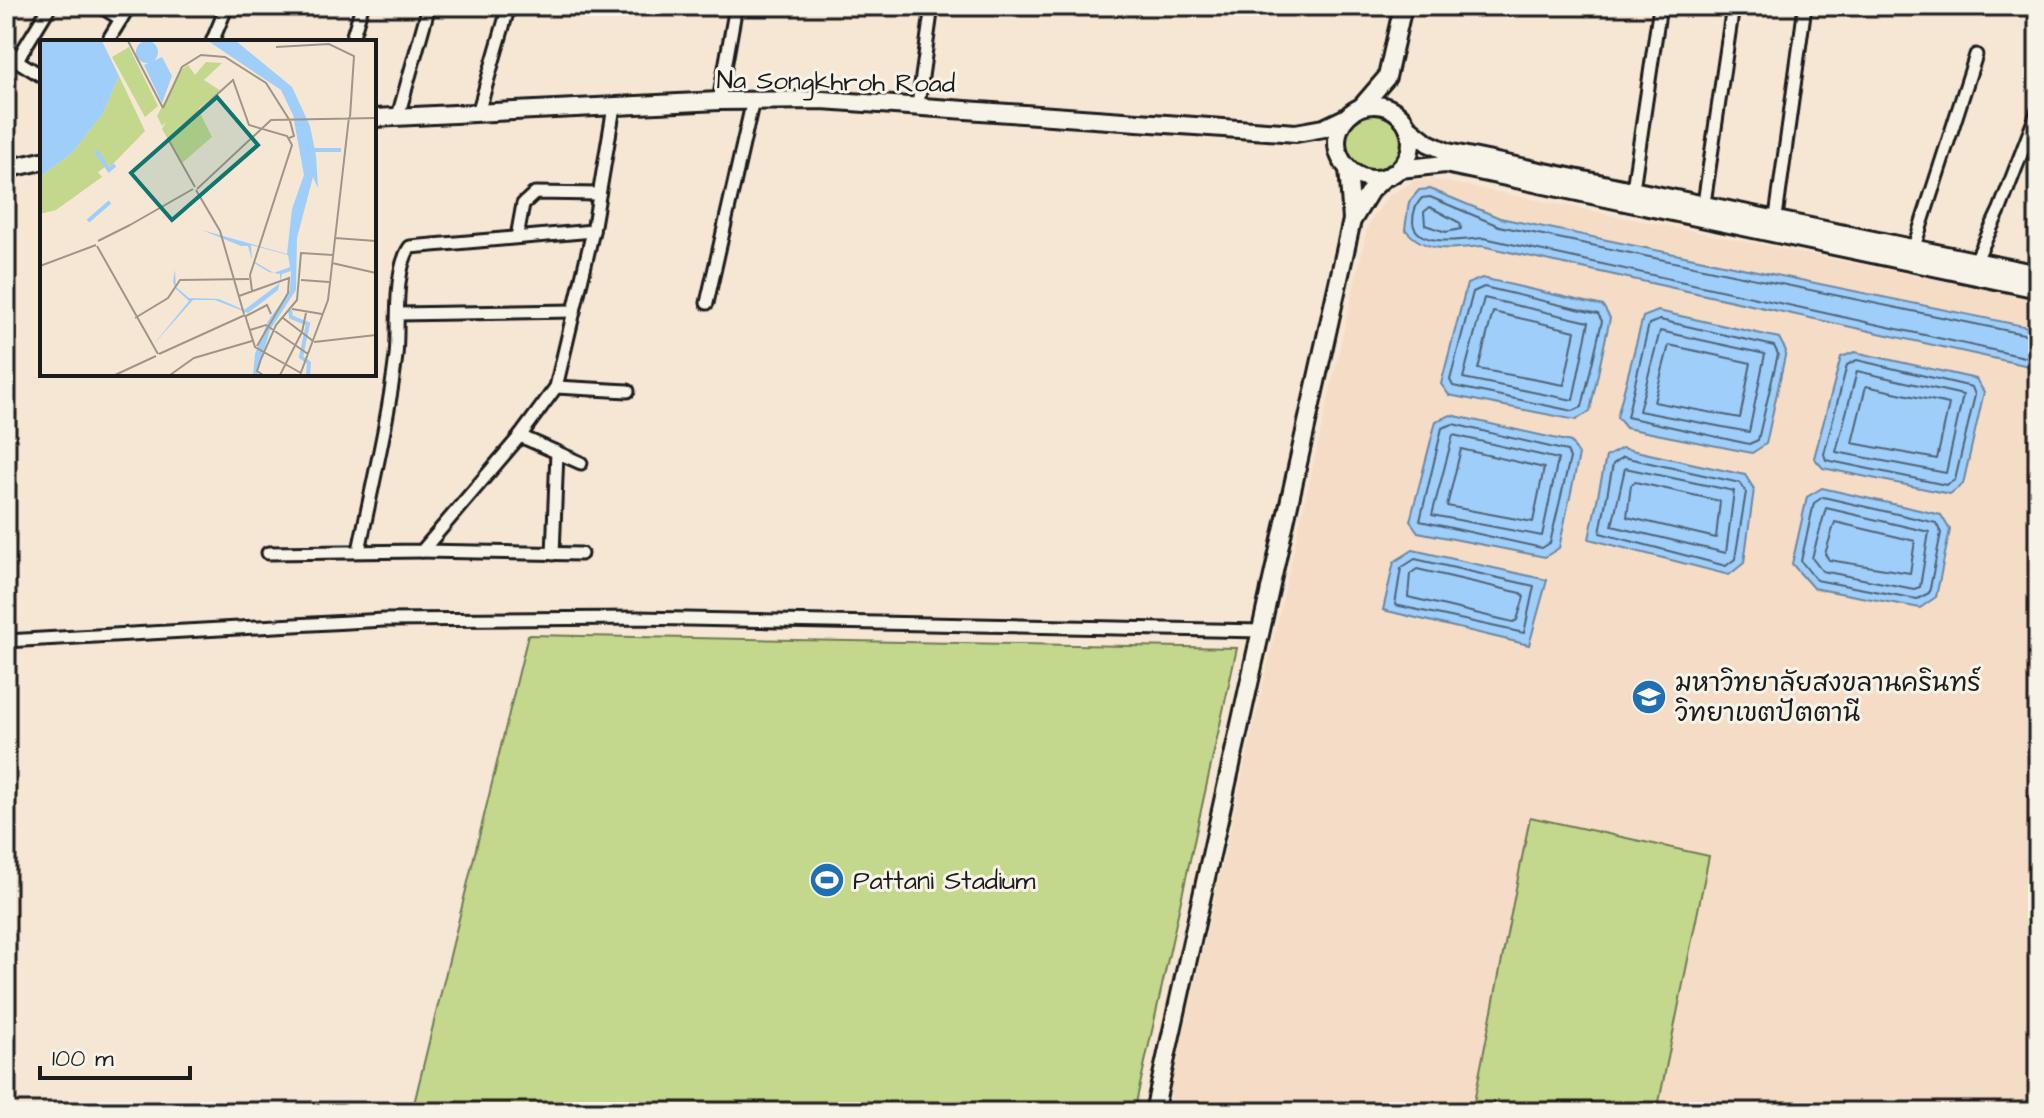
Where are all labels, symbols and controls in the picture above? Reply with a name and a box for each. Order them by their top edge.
inset map [40,40,376,376]
street label: Na Songkhroh Road [716,62,956,104]
place label: มหาวิทยาลัยสงขลานครินทร์ วิทยาเขตปัตตานี [1675,665,1981,731]
school or university icon: มหาวิทยาลัยสงขลานครินทร์ วิทยาเขตปัตตานี [1630,678,1668,716]
sports icon: Pattani Stadium [808,861,846,899]
place label: Pattani Stadium [853,863,1036,899]
scale bar [40,1030,190,1080]
text: 100 m [52,1042,114,1076]

